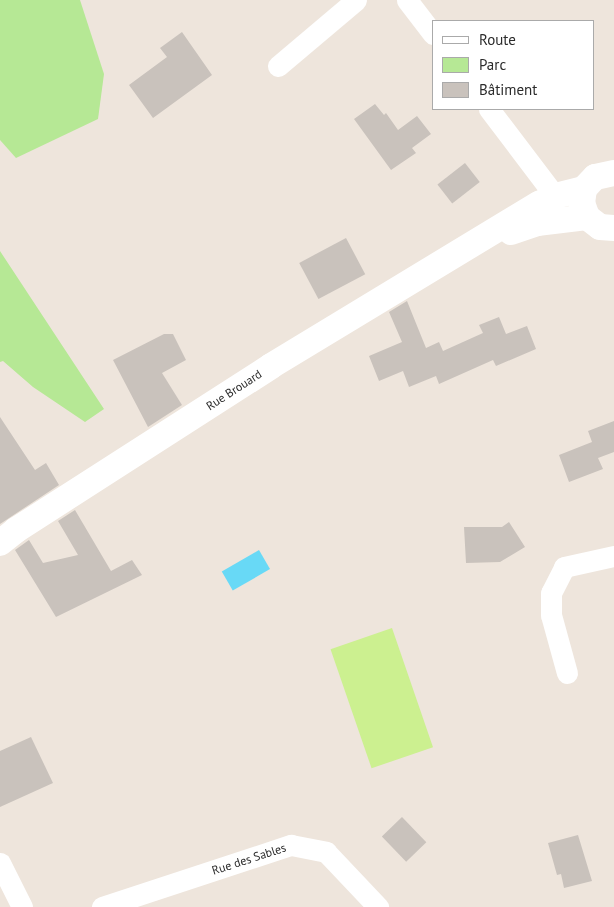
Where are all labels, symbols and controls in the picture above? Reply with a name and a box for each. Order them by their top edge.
legend [432,20,594,110]
text: Route [479,30,516,49]
text: Parc [479,55,506,74]
text: Bâtiment [479,80,537,99]
street label: Rue Brouard [204,367,264,413]
street label: Rue des Sables [210,840,288,878]

